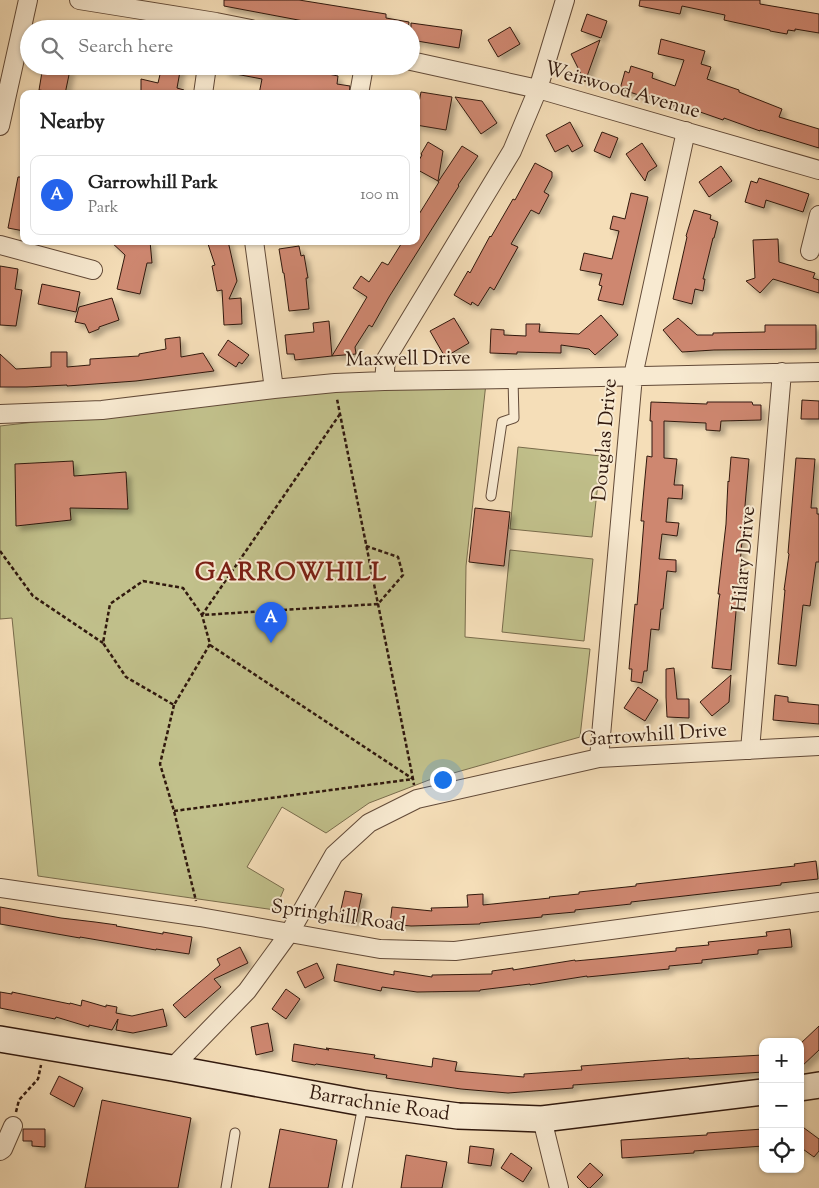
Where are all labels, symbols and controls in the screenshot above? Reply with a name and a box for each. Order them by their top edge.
search box [20,20,420,75]
icon: search [38,34,66,62]
text: Search here [78,34,173,61]
street label: Weirwood Avenue [540,55,704,127]
text: Nearby [40,108,105,138]
text: Garrowhill Park [88,170,218,197]
text: A [51,184,64,207]
text: 100 m [360,184,399,207]
text: Park [88,197,119,220]
street label: Maxwell Drive [345,344,471,376]
street label: Douglas Drive [586,377,626,503]
street label: Hilary Drive [726,505,764,613]
district label: GARROWHILL [195,556,387,592]
pin: A [255,602,287,643]
street label: Garrowhill Drive [580,716,728,756]
your location [430,767,456,793]
street label: Springhill Road [269,893,407,941]
map controls [759,1038,804,1173]
button: + [759,1038,804,1083]
street label: Barrachnie Road [307,1079,452,1129]
button: − [759,1083,804,1128]
button: locate [759,1128,804,1173]

